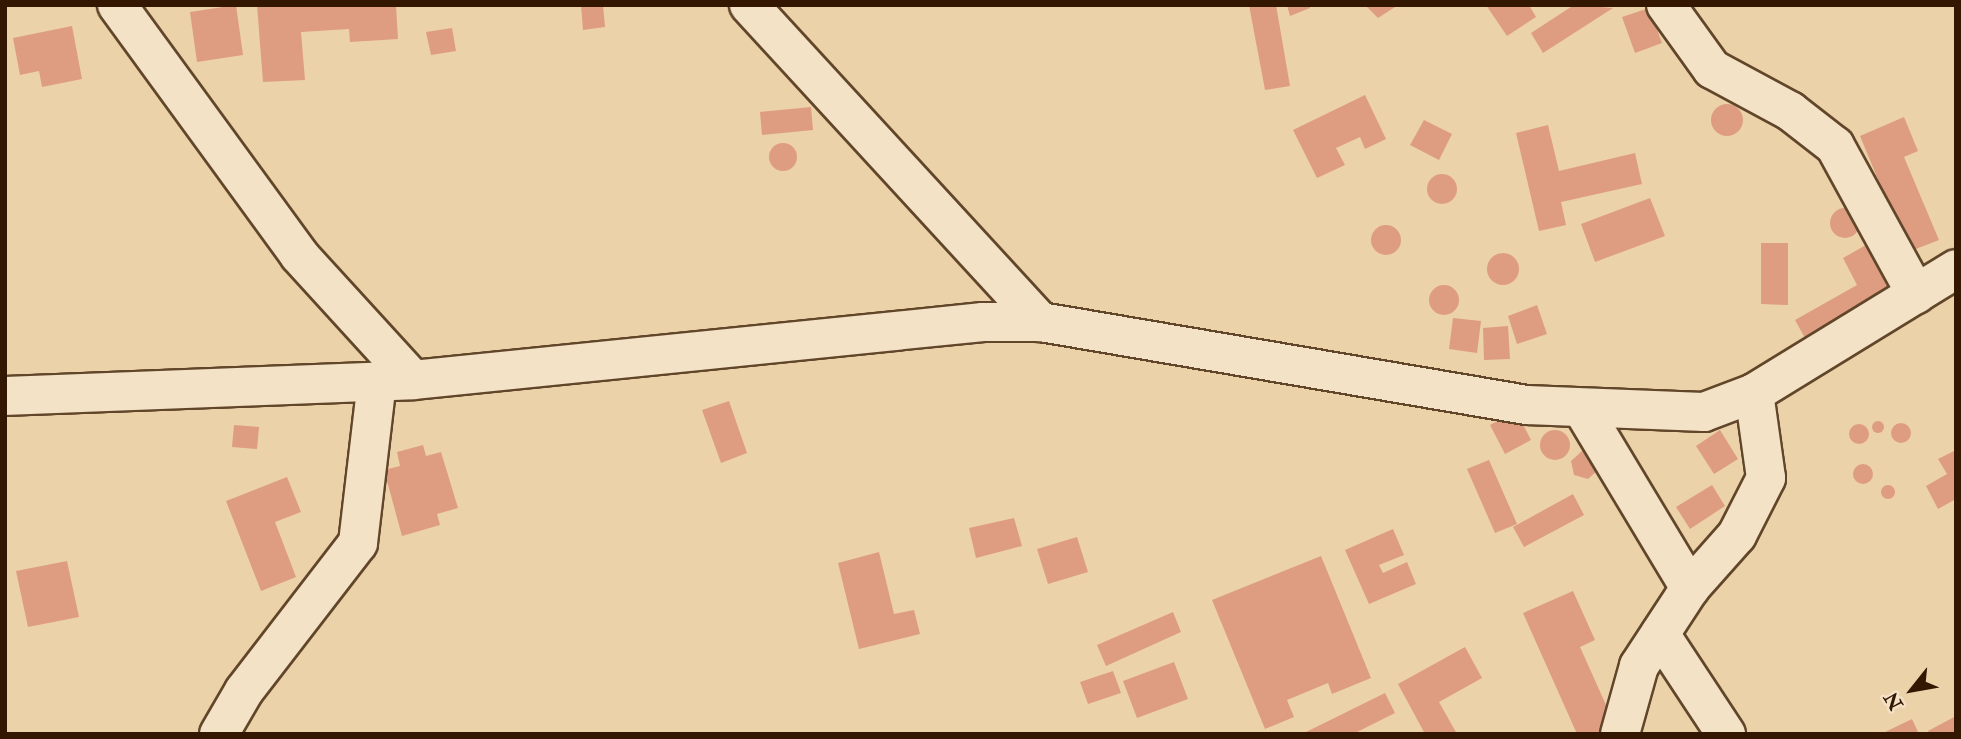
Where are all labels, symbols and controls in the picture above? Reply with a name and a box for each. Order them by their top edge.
north arrow [1877,655,1947,725]
text: N [1879,687,1909,714]

